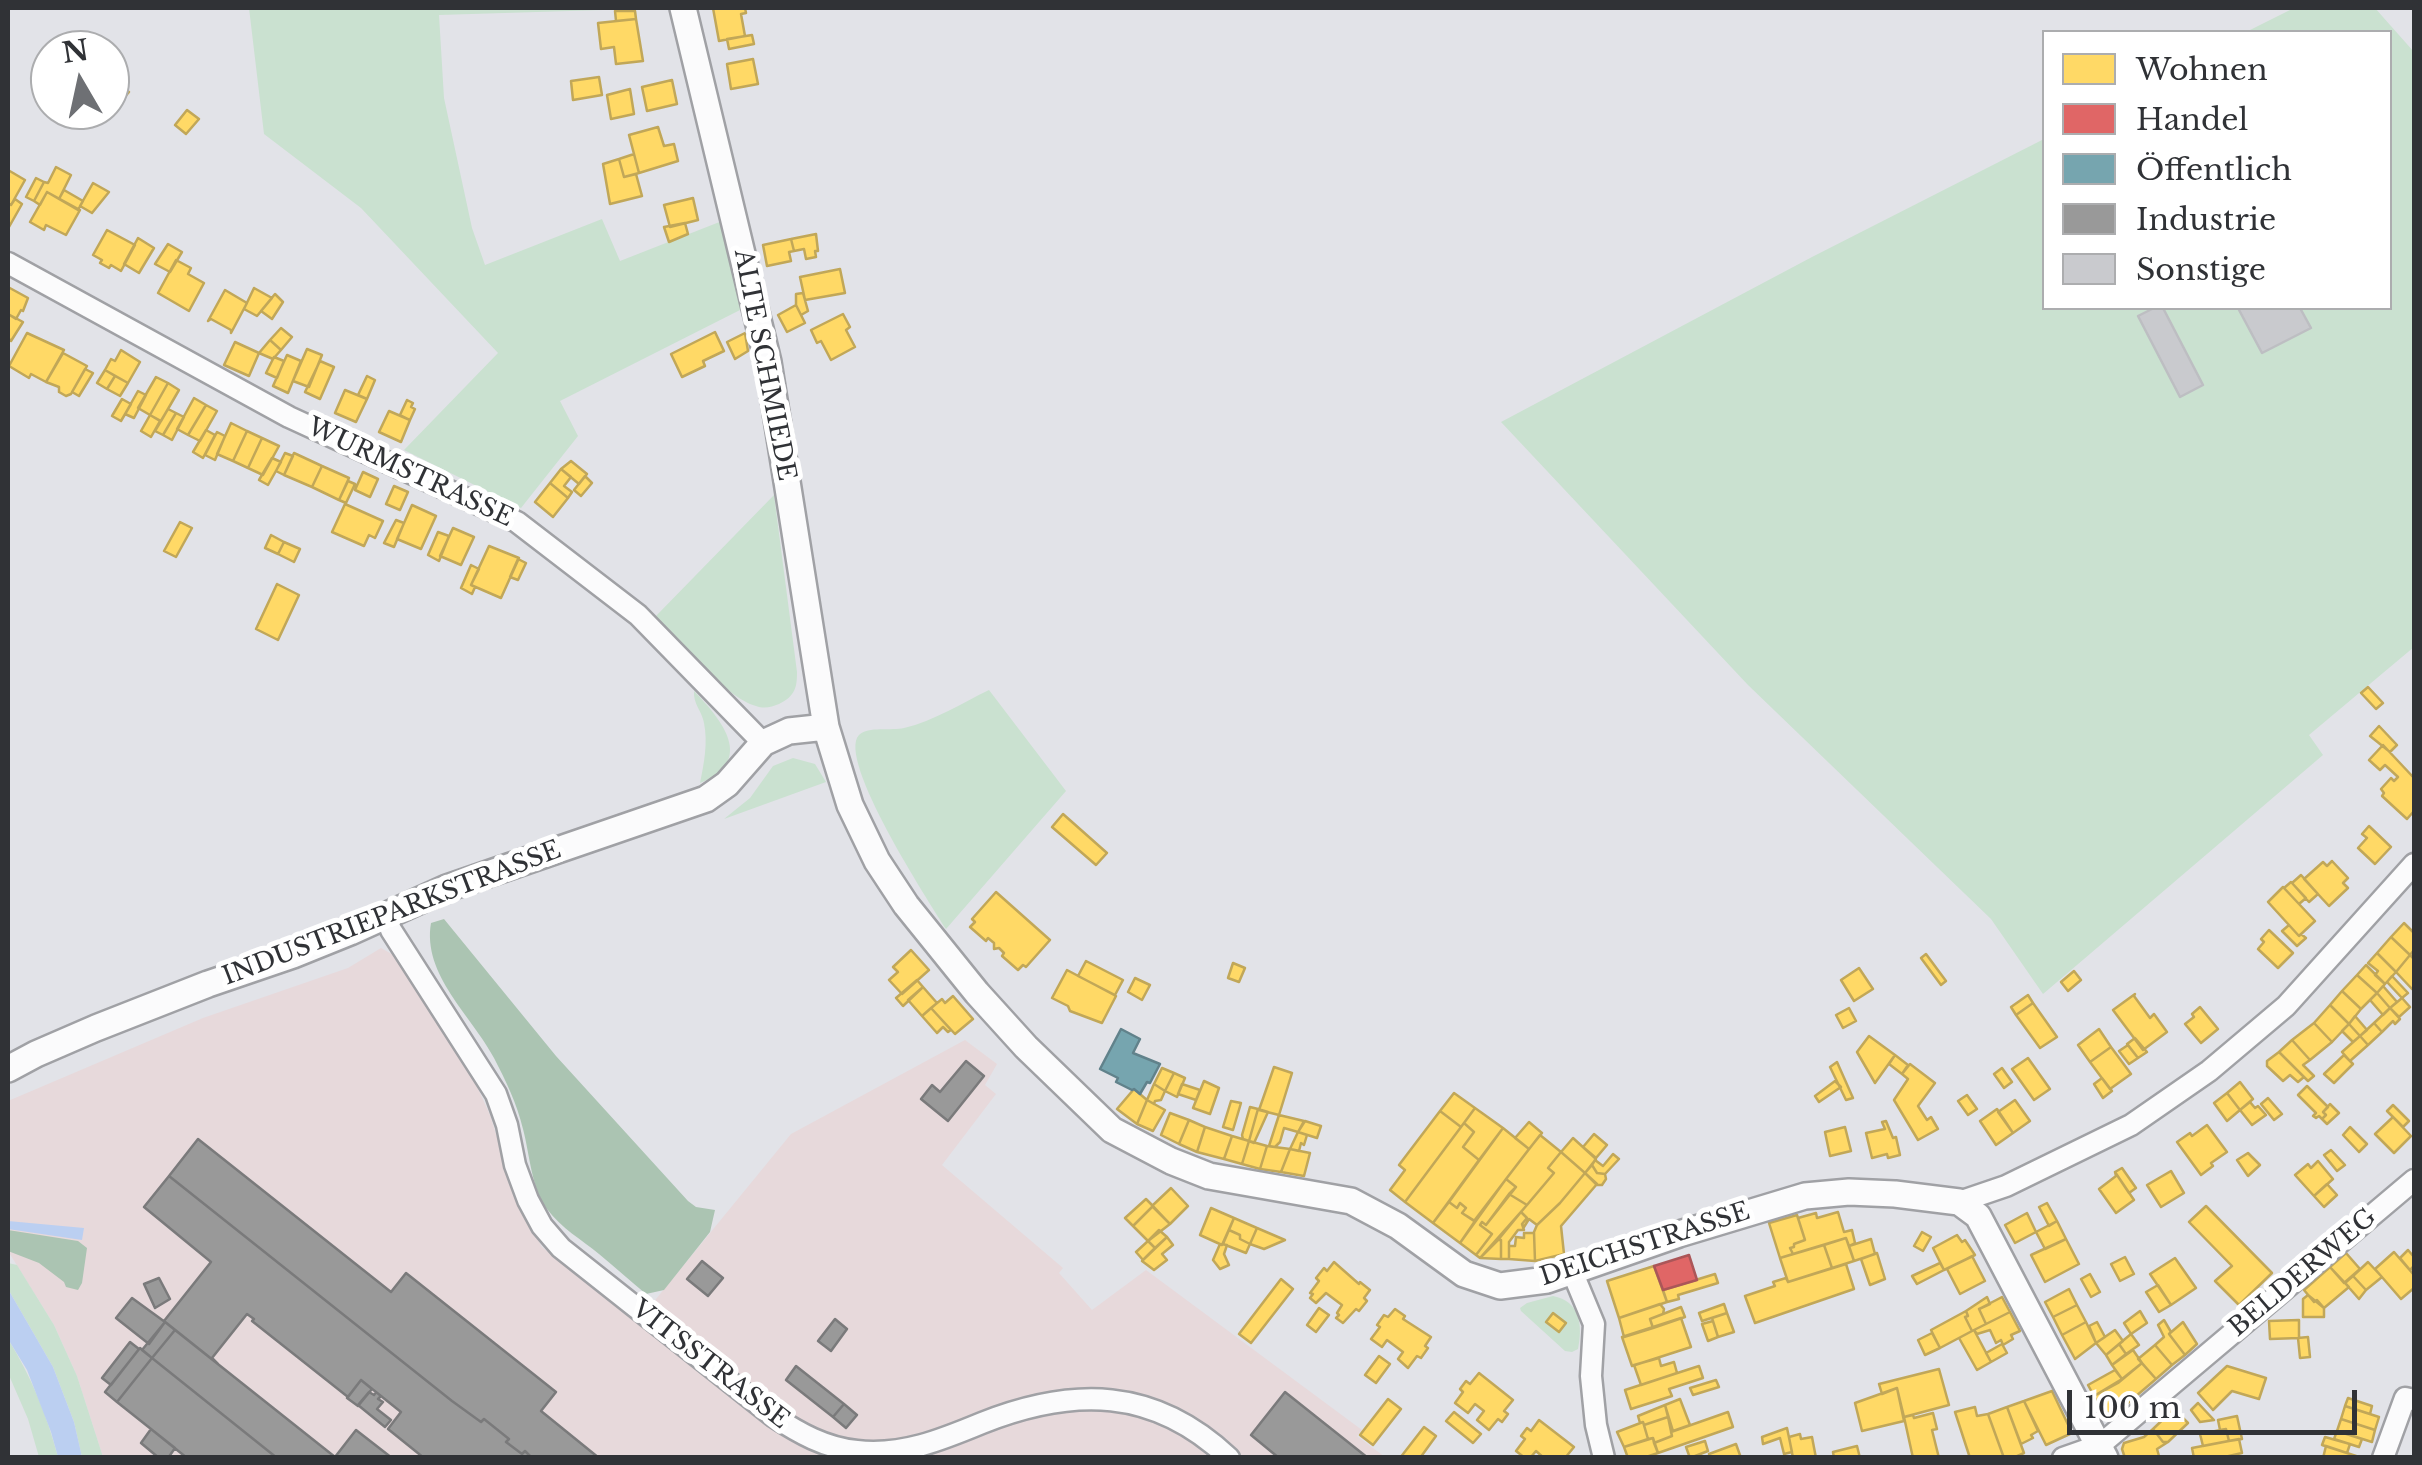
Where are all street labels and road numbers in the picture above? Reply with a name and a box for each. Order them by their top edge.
street label: ALTE SCHMIEDE [727,247,801,483]
street label: WURMSTRASSE [302,412,518,534]
street label: INDUSTRIEPARKSTRASSE [219,835,565,993]
street label: DEICHSTRASSE [1536,1197,1754,1293]
street label: BELDERWEG [2223,1203,2383,1343]
street label: VITSSTRASSE [625,1294,795,1436]

